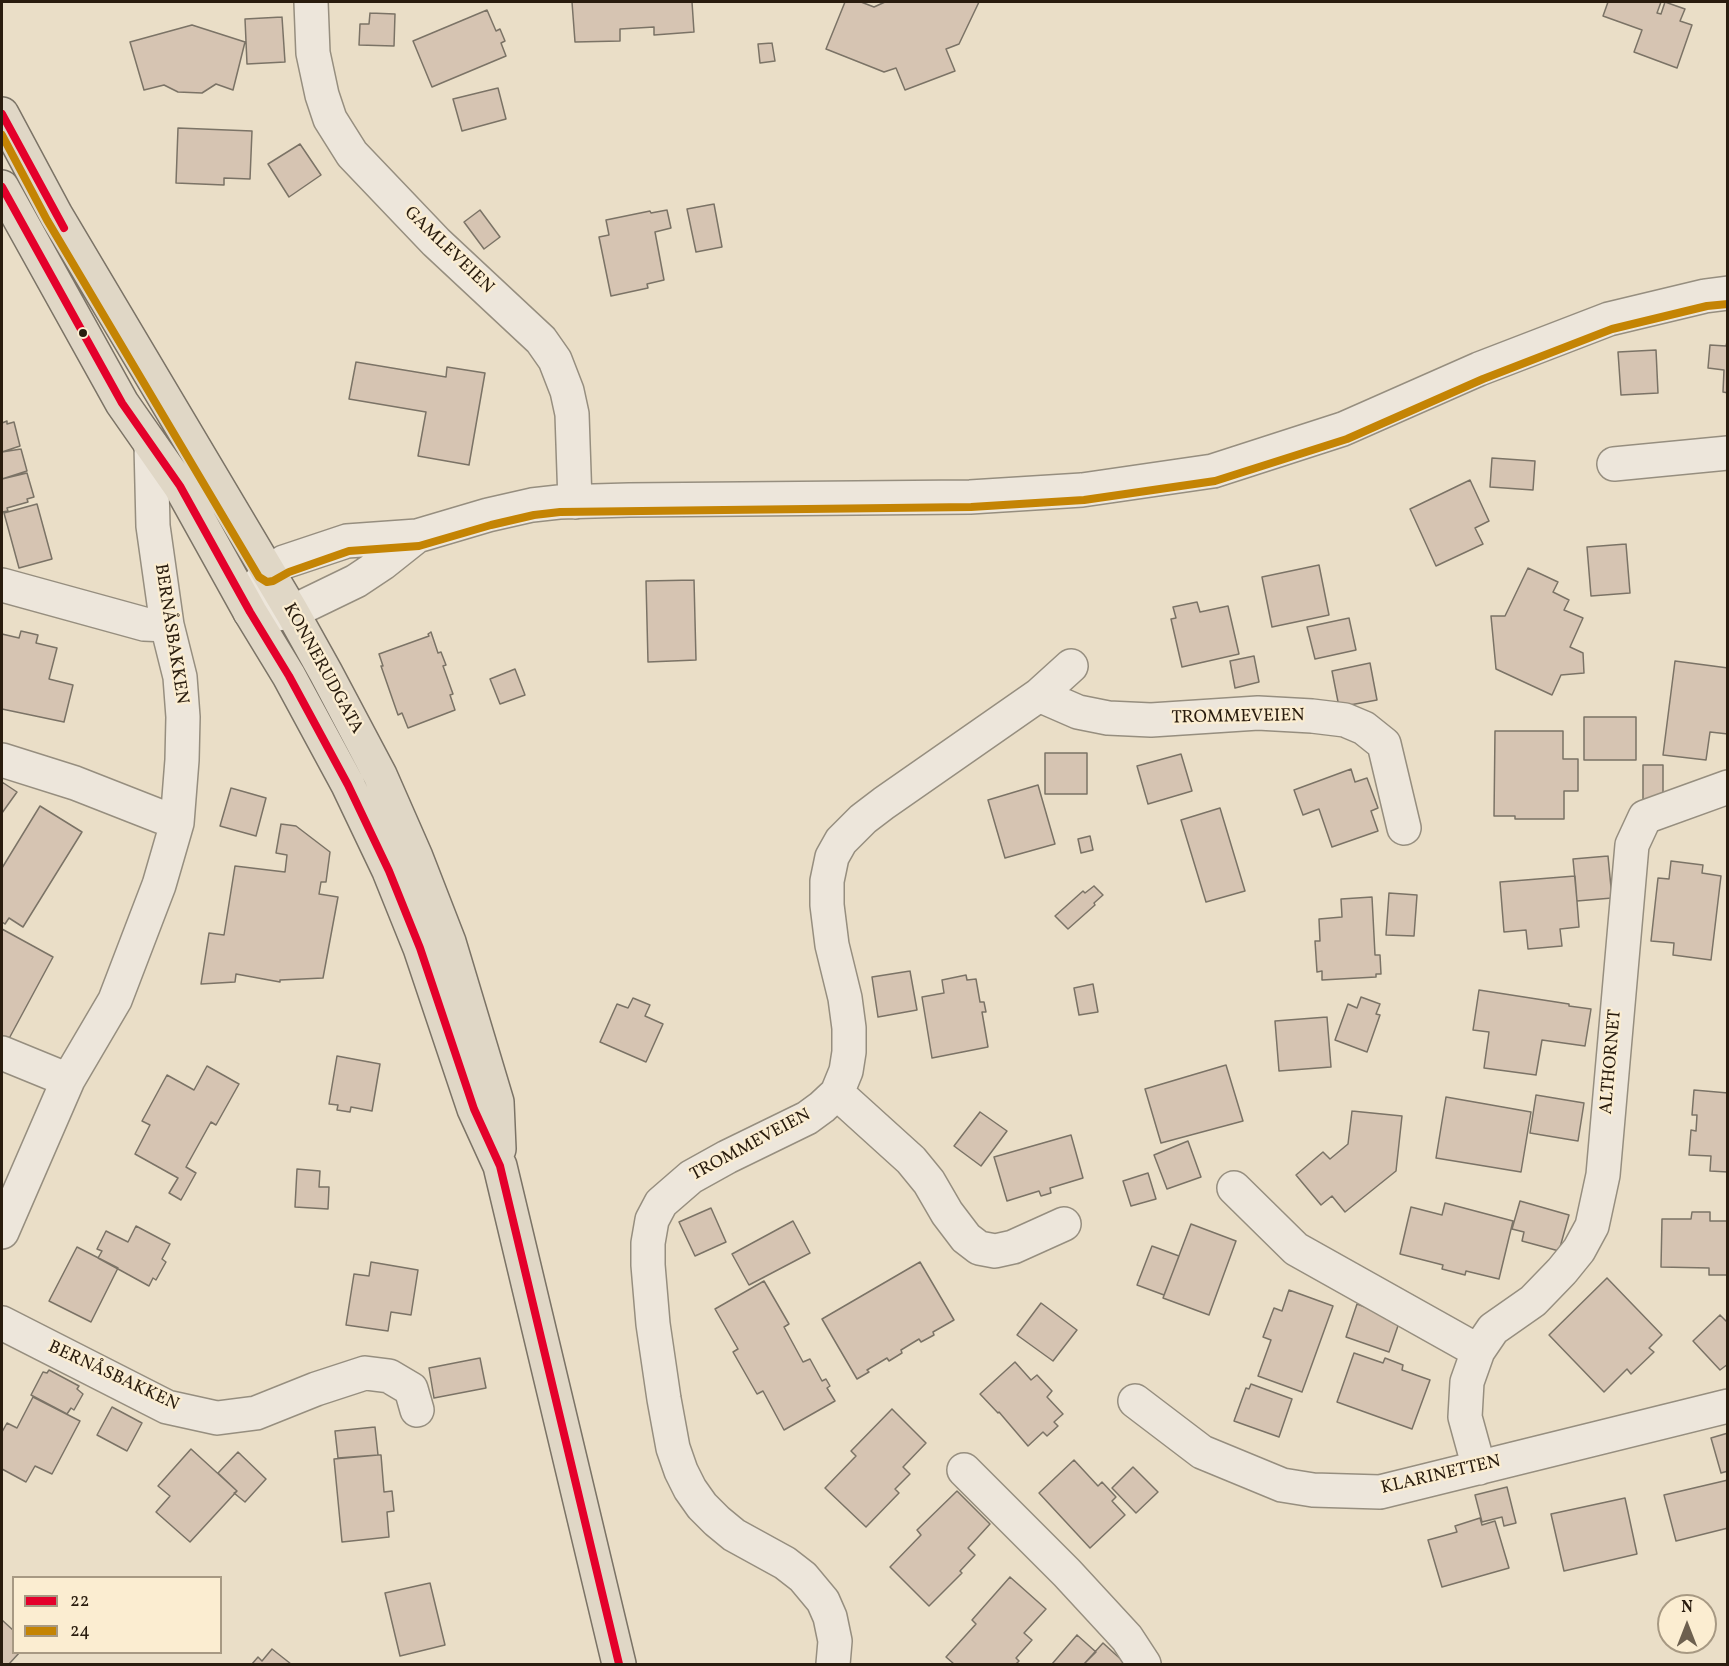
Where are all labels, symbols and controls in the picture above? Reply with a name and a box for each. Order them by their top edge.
street label: GAMLEVEIEN [399,203,497,299]
unlabelled marker [77,327,89,339]
street label: BERNÅSBAKKEN [148,562,192,706]
street label: KONNERUDGATA [277,600,367,738]
street label: TROMMEVEIEN [1171,706,1305,730]
street label: ALTHORNET [1597,1009,1627,1115]
street label: TROMMEVEIEN [687,1105,815,1187]
street label: BERNÅSBAKKEN [44,1337,182,1417]
street label: KLARINETTEN [1379,1452,1503,1500]
legend [12,1576,222,1654]
text: 22 [70,1589,89,1614]
north arrow [1657,1594,1717,1654]
text: N [1681,1597,1693,1619]
text: 24 [70,1619,90,1644]

